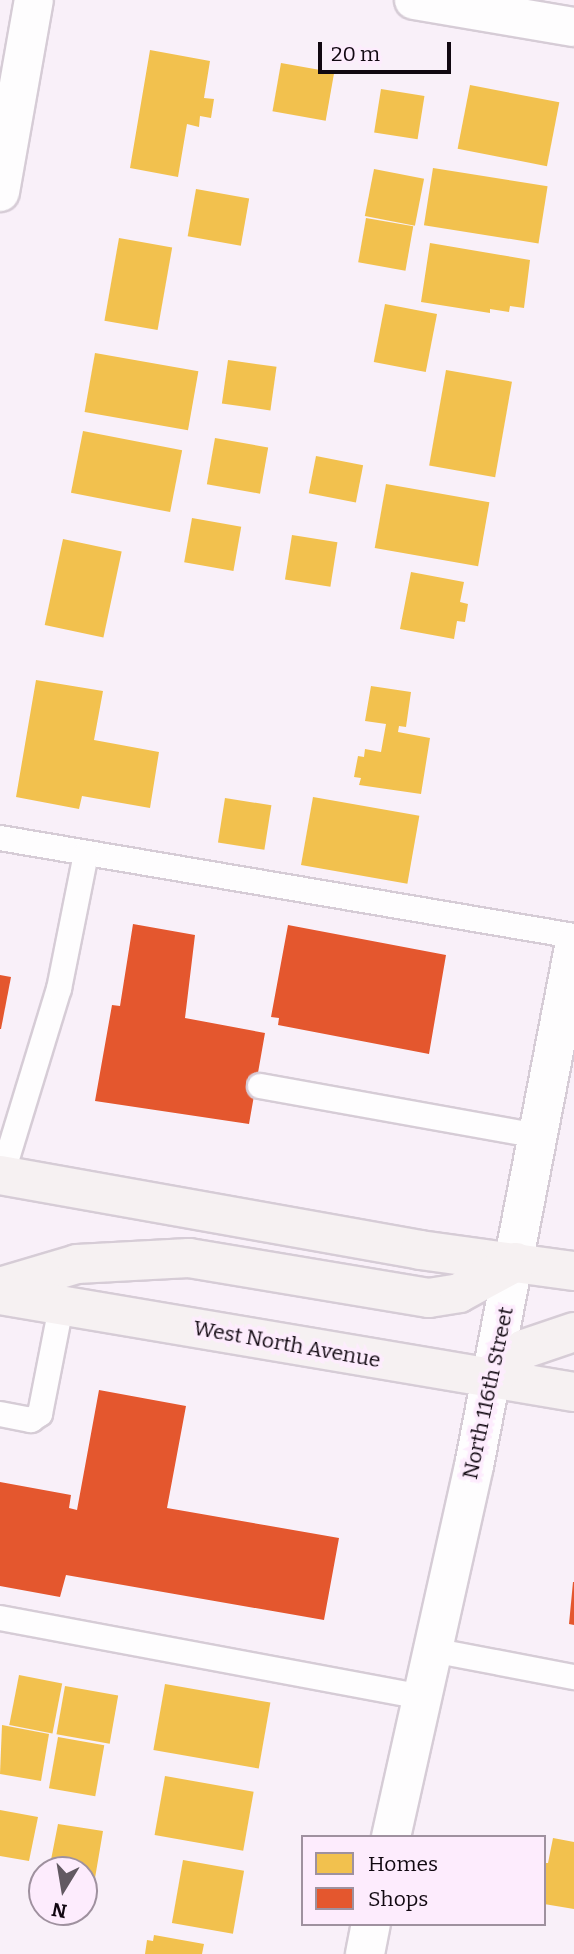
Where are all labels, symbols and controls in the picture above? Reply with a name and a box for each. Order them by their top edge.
scale bar [322,28,455,72]
text: 20 m [331,41,380,67]
street label: North 116th Street [457,1304,519,1482]
street label: West North Avenue [192,1315,382,1373]
legend [301,1835,546,1926]
text: Homes [368,1851,438,1877]
north arrow [28,1856,98,1926]
text: Shops [368,1886,428,1912]
text: N [50,1897,69,1923]

